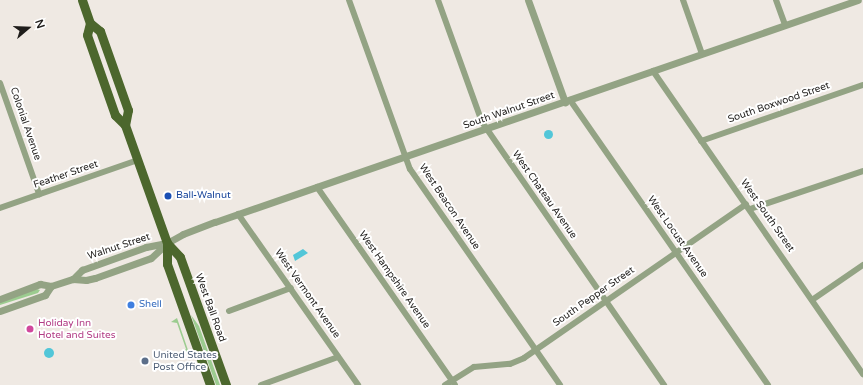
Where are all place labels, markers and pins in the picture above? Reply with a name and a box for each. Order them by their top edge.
place label: Ball-Walnut [176,190,231,202]
marker: Ball-Walnut [163,191,173,201]
place label: Shell [139,299,162,311]
marker: Shell [126,300,136,310]
place label: Holiday Inn Hotel and Suites [38,317,115,340]
marker: Holiday Inn Hotel and Suites [25,324,35,334]
place label: United States Post Office [153,349,217,372]
marker: United States Post Office [140,356,150,366]

